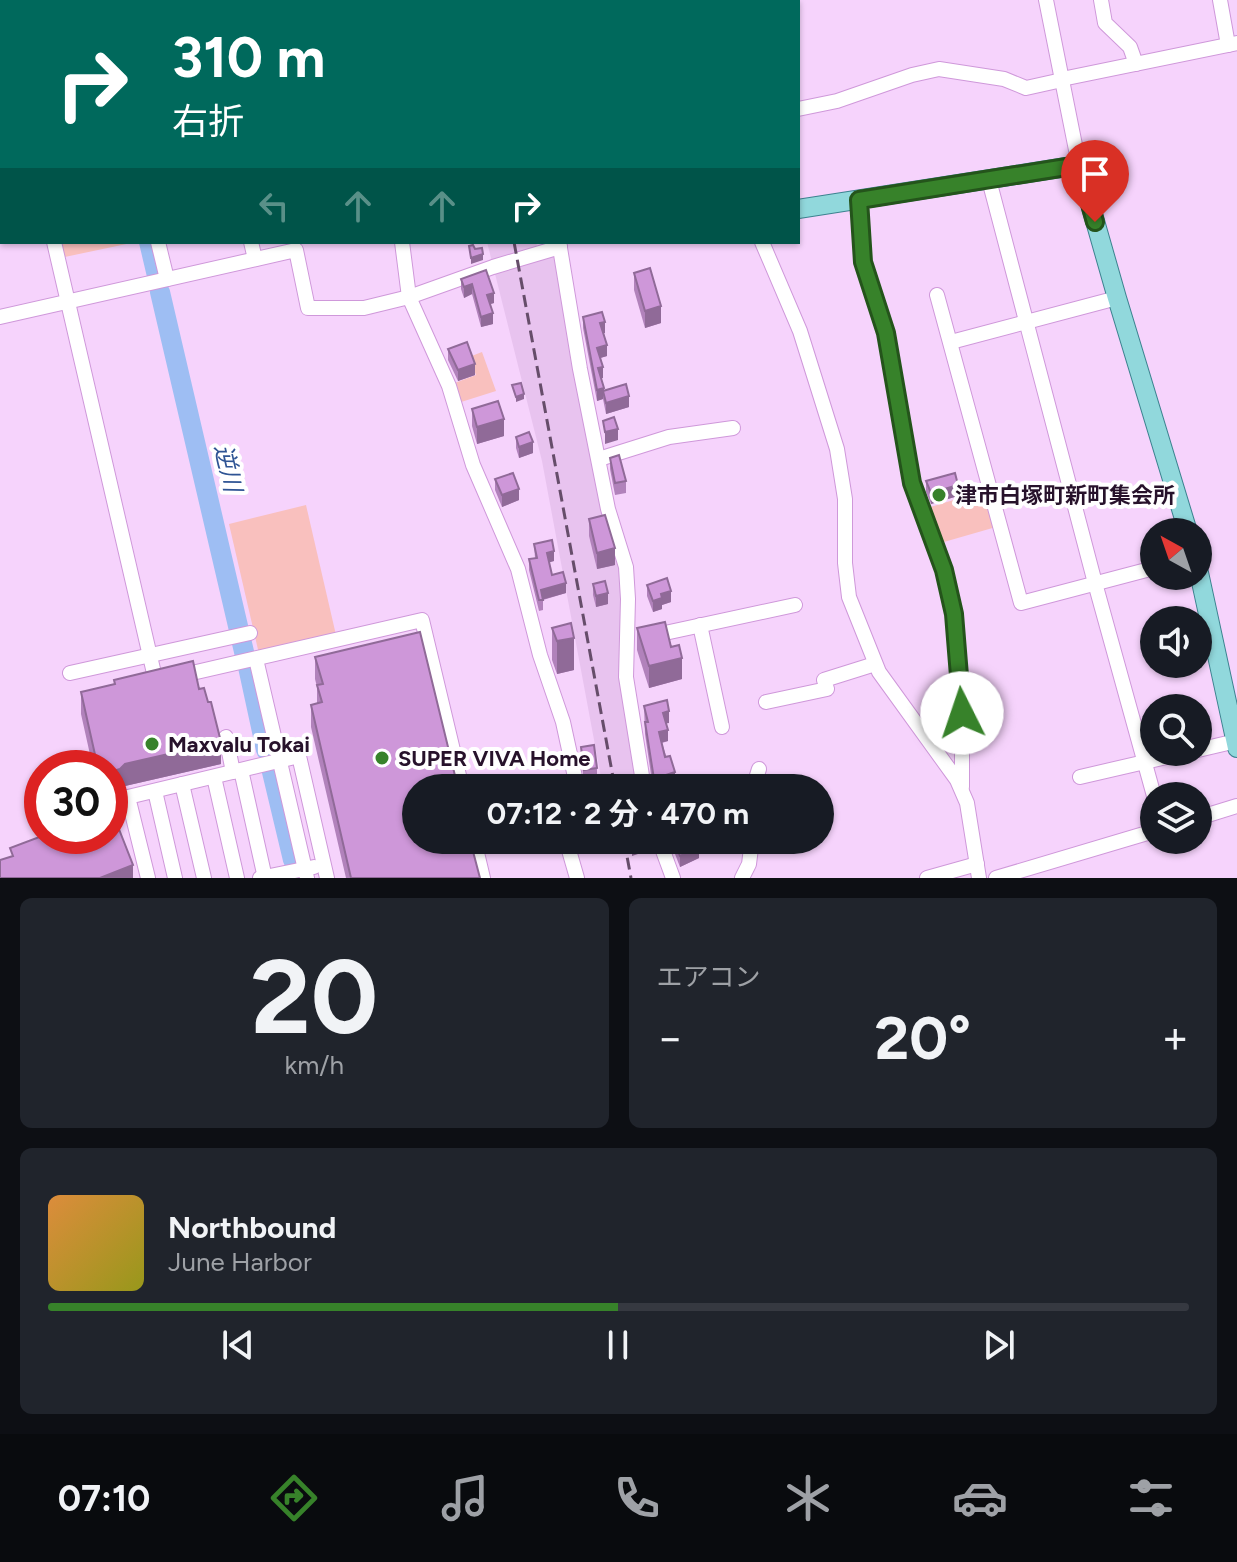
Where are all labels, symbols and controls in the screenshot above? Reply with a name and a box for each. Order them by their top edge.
text: 310 m [172,24,325,91]
icon: right [40,32,144,136]
text: 右折 [172,100,244,143]
pin [1061,140,1129,222]
icon: arrive [1073,152,1117,196]
icon: left [252,184,296,228]
icon: ahead [336,184,380,228]
icon: ahead [420,184,464,228]
icon: right [504,184,548,228]
water label: 逆川 [209,441,249,497]
place label: 津市白塚町新町集会所 [955,482,1175,509]
marker: 津市白塚町新町集会所 [930,486,948,504]
north arrow [1140,518,1212,590]
map controls [1140,518,1212,854]
button: sound [1140,606,1212,678]
position arrow [920,671,1004,755]
button: search [1140,694,1212,766]
place label: Maxvalu Tokai [168,731,310,758]
marker: Maxvalu Tokai [143,735,161,753]
place label: SUPER VIVA Home [398,745,591,772]
marker: SUPER VIVA Home [373,749,391,767]
speed limit sign: 30 [24,750,128,854]
button: layers [1140,782,1212,854]
text: 07:12 · 2 分 · 470 m [487,795,749,832]
text: 20 [250,934,378,1059]
text: エアコン [657,961,761,993]
text: 20° [875,1002,971,1074]
text: − [657,1011,684,1064]
text: + [1162,1011,1189,1064]
text: km/h [285,1049,344,1081]
text: Northbound [168,1209,336,1246]
text: June Harbor [168,1246,312,1278]
icon: previous [216,1323,260,1367]
icon: pause [596,1323,640,1367]
icon: next [977,1323,1021,1367]
icon: directions [266,1470,322,1526]
icon: music [437,1470,493,1526]
icon: phone [609,1470,665,1526]
icon: climate [780,1470,836,1526]
icon: car [952,1470,1008,1526]
icon: filters [1123,1470,1179,1526]
text: 07:10 [58,1477,150,1520]

